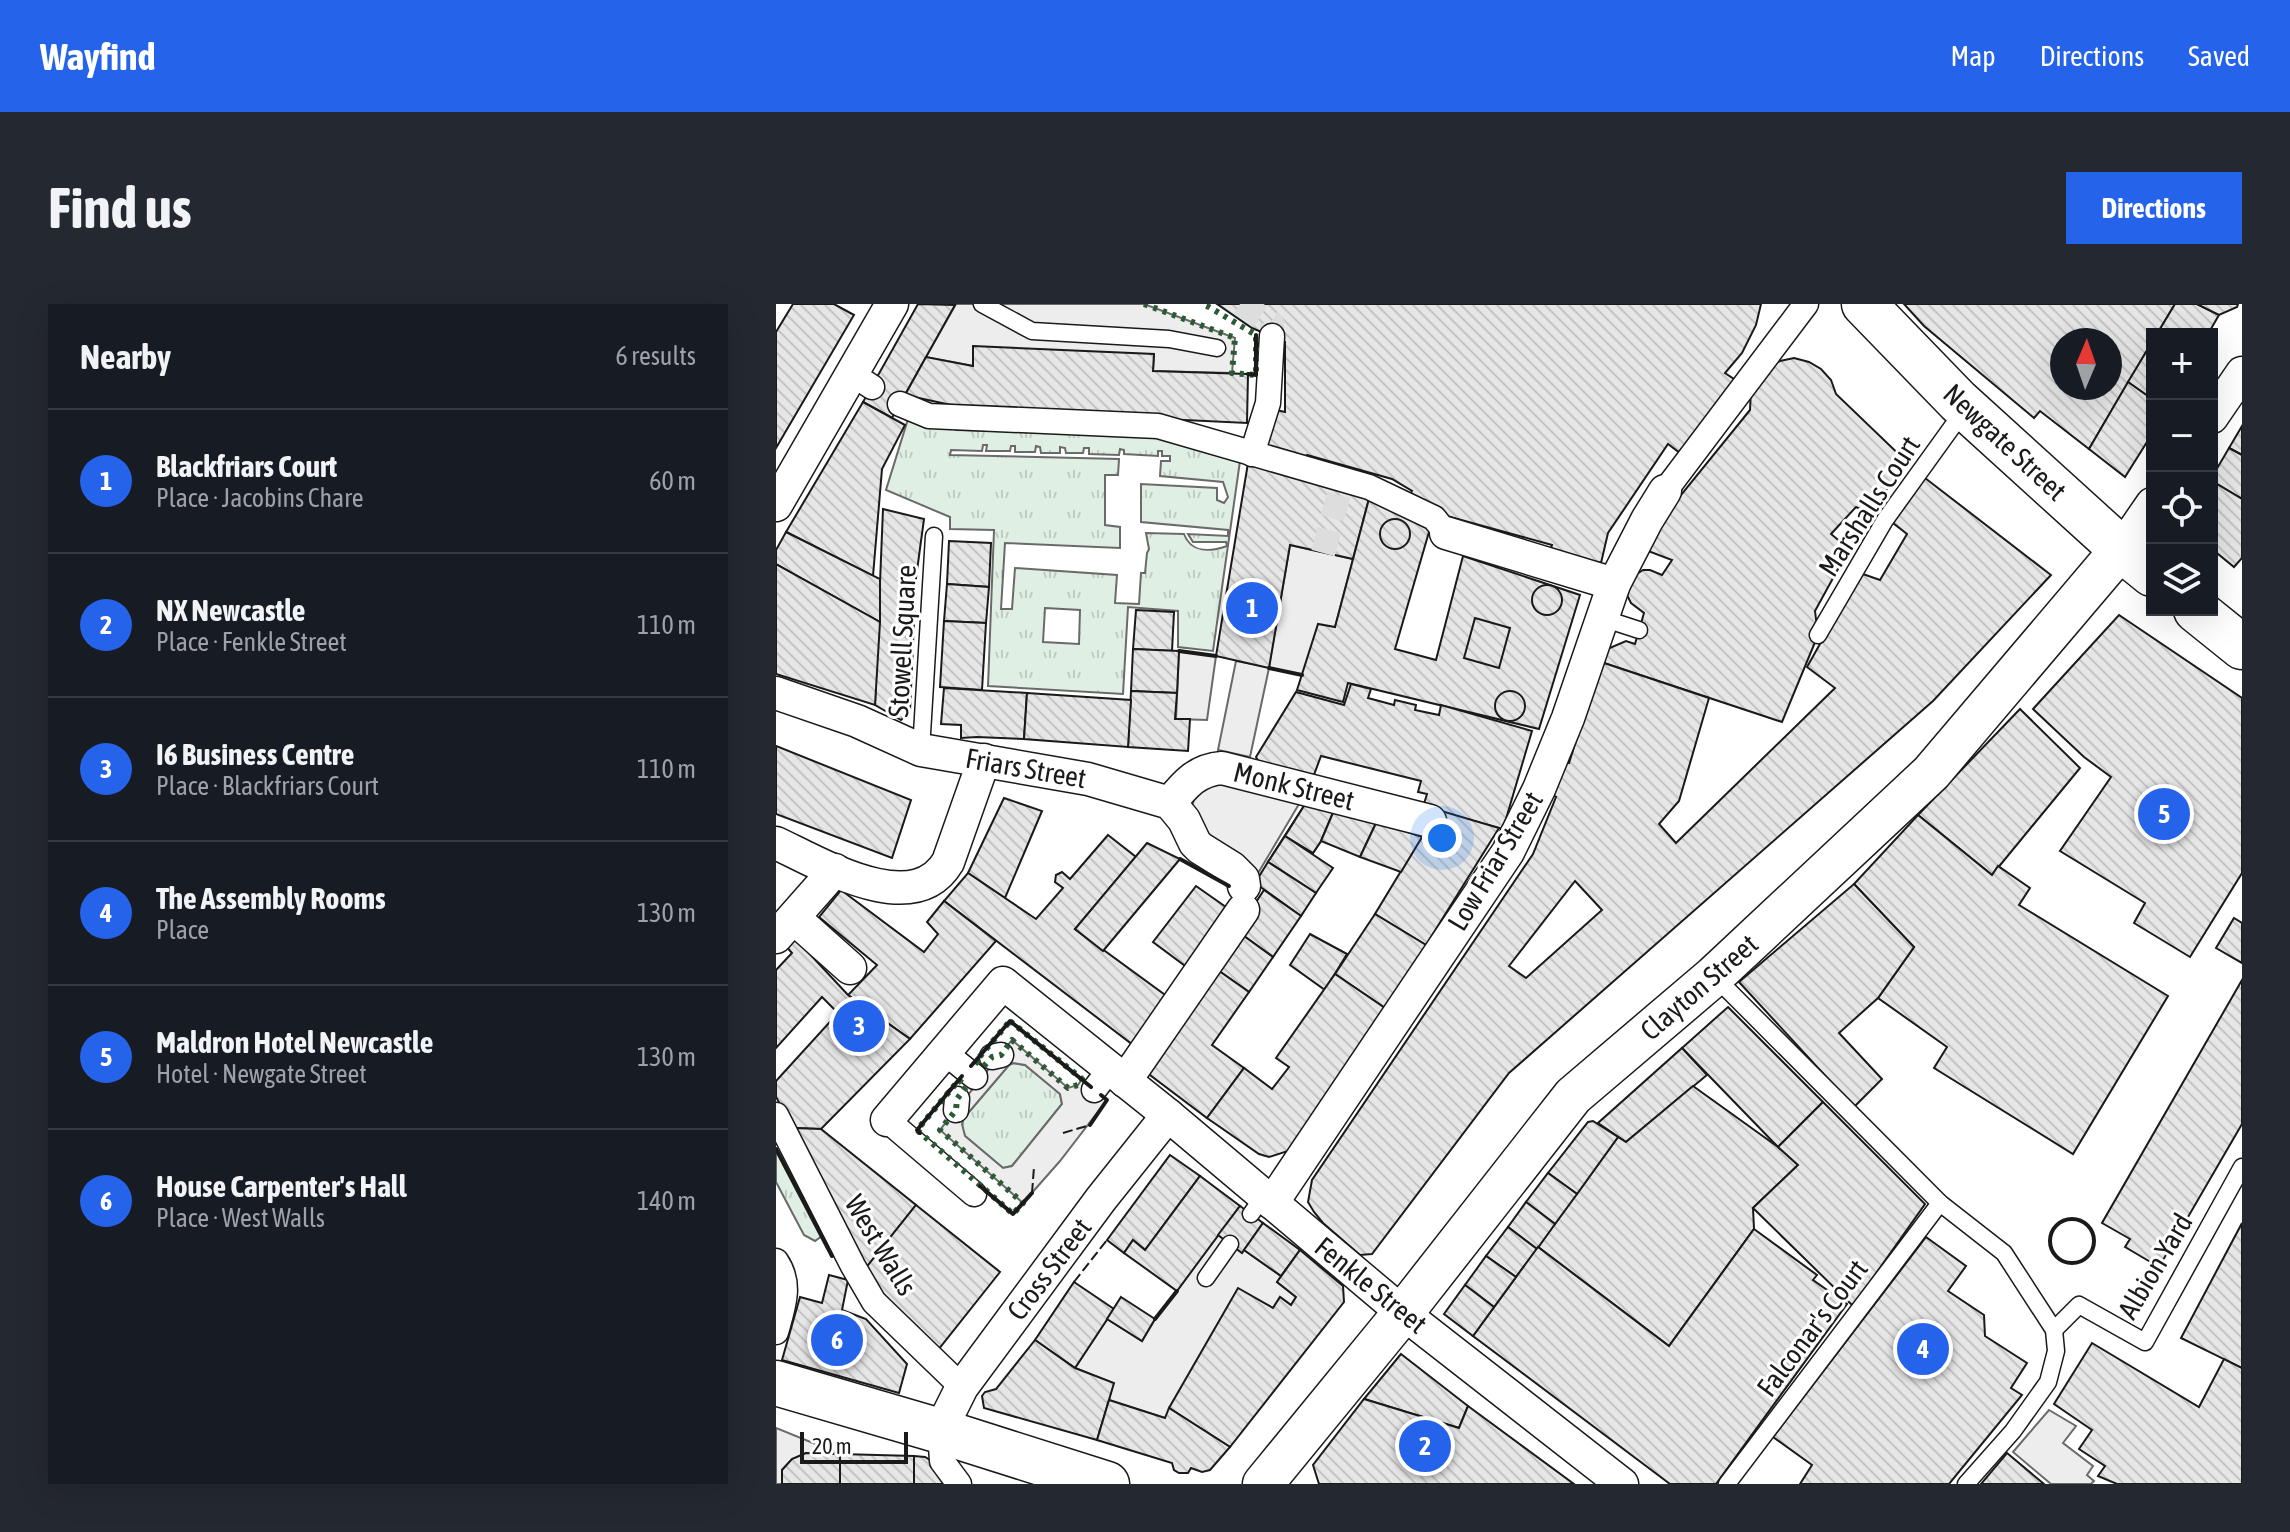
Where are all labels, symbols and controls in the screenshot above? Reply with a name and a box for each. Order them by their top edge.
text: Wayfind [40,35,155,78]
text: Map [1951,40,1996,72]
text: Directions [2040,40,2144,72]
text: Saved [2188,40,2250,72]
button: Directions [2066,172,2242,244]
text: Find us [48,176,192,240]
north arrow [2050,328,2122,400]
map controls [2146,328,2218,616]
button: + [2146,328,2218,400]
text: Nearby [80,337,171,376]
text: 6 results [615,341,696,371]
street label: Newgate Street [1937,377,2073,507]
button: − [2146,400,2218,472]
street label: Marshalls Court [1812,430,1926,582]
text: Blackfriars Court [156,449,337,483]
text: 1 [100,466,112,496]
text: 60 m [649,466,696,496]
button: locate [2146,472,2218,544]
text: Place · Jacobins Chare [156,483,364,513]
button: layers [2146,544,2218,616]
street label: Stowell Square [882,564,922,718]
pin: 1 [1226,578,1278,638]
text: NX Newcastle [156,593,306,627]
text: 2 [100,610,112,640]
text: 110 m [637,610,696,640]
text: Place · Fenkle Street [156,627,347,657]
text: I6 Business Centre [156,737,354,771]
street label: Friars Street [963,742,1089,794]
text: 3 [100,754,112,784]
text: 110 m [637,754,696,784]
street label: Monk Street [1230,756,1358,816]
text: Place · Blackfriars Court [156,771,379,801]
pin: 5 [2138,784,2190,844]
street label: Low Friar Street [1441,786,1549,936]
your location [1422,818,1462,858]
text: The Assembly Rooms [156,881,386,915]
text: 4 [100,898,112,928]
text: 130 m [637,898,696,928]
text: Place [156,915,209,945]
street label: Clayton Street [1634,928,1764,1046]
pin: 3 [833,996,885,1056]
text: Maldron Hotel Newcastle [156,1025,433,1059]
text: 5 [100,1042,112,1072]
text: 130 m [637,1042,696,1072]
text: Hotel · Newgate Street [156,1059,367,1089]
text: House Carpenter's Hall [156,1169,407,1203]
text: 6 [100,1186,112,1216]
text: 140 m [637,1186,696,1216]
street label: West Walls [839,1189,923,1301]
text: Place · West Walls [156,1203,325,1233]
street label: Albion Yard [2111,1208,2199,1324]
street label: Cross Street [1000,1212,1098,1326]
street label: Fenkle Street [1309,1230,1433,1340]
street label: Falconar's Court [1750,1253,1874,1403]
pin: 6 [811,1310,863,1370]
pin: 4 [1897,1319,1949,1379]
pin: 2 [1399,1416,1451,1476]
scale bar [800,1428,908,1464]
text: 20 m [812,1433,852,1459]

